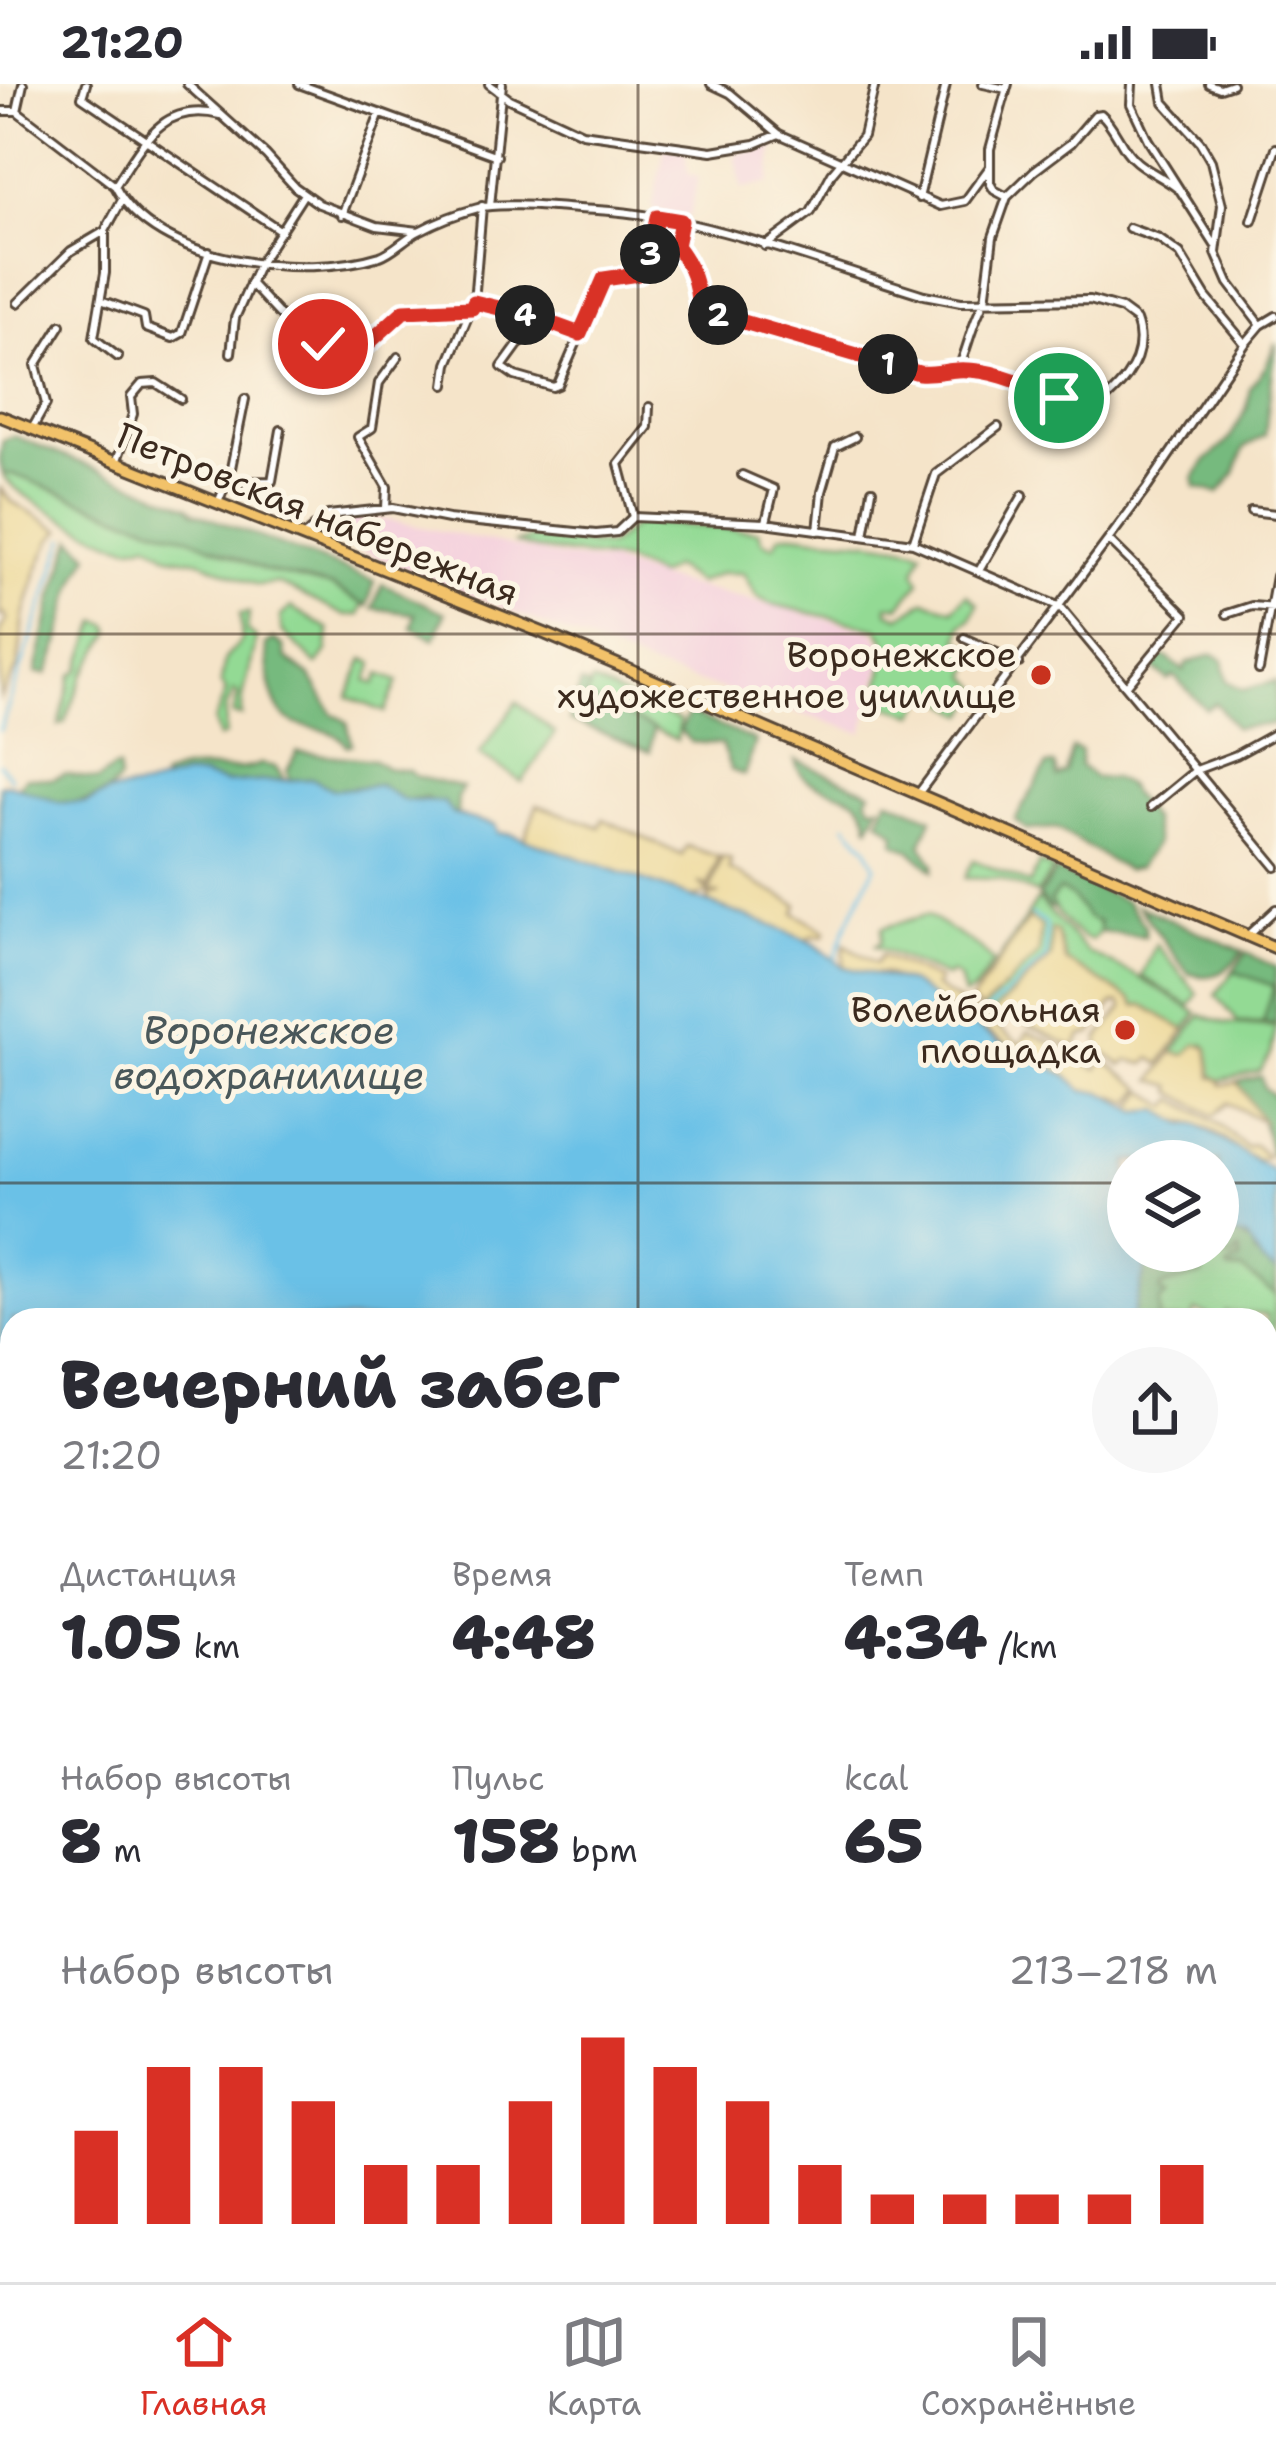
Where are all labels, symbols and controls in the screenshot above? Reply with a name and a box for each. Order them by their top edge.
text: 21:20 [60,12,184,72]
pin: 3 [620,224,680,284]
text: 3 [638,231,662,276]
pin: 4 [495,285,555,345]
pin: 2 [688,285,748,345]
text: 4 [513,292,537,337]
text: 2 [706,292,730,337]
pin [272,293,374,395]
icon: check [290,311,356,377]
pin: 1 [858,334,918,394]
text: 1 [880,341,896,386]
pin [1008,347,1110,449]
icon: arrive [1026,365,1092,431]
street label: Петровская набережная [110,411,526,617]
place label: Воронежское художественное училище [557,630,1017,720]
marker: Воронежское художественное училище [1028,662,1054,688]
place label: Волейбольная площадка [851,985,1101,1075]
water label: Воронежское водохранилище [114,1004,424,1101]
marker: Волейбольная площадка [1112,1017,1138,1043]
map controls [1107,1140,1239,1272]
button: layers [1107,1140,1239,1272]
text: Вечерний забег [60,1340,620,1428]
button: share [1092,1347,1218,1473]
text: 21:20 [60,1429,162,1481]
text: Дистанция [60,1552,237,1597]
text: Время [452,1552,553,1597]
text: Темп [844,1552,924,1597]
text: 1.05 [60,1597,182,1677]
text: 4:48 [452,1597,596,1677]
text: 4:34 [844,1597,987,1677]
text: km [182,1624,240,1669]
text: /km [987,1624,1057,1669]
text: Набор высоты [60,1756,292,1801]
text: Пульс [452,1756,545,1801]
text: kcal [844,1756,908,1801]
text: 8 [60,1801,102,1881]
text: 158 [452,1801,560,1881]
text: 65 [844,1801,924,1881]
text: m [102,1828,142,1873]
text: bpm [560,1828,638,1873]
text: Набор высоты [60,1944,334,1996]
text: 213–218 m [1008,1944,1218,1996]
tab: Главная [140,2309,268,2426]
tab: Карта [547,2309,641,2426]
tab: Сохранённые [921,2309,1136,2426]

